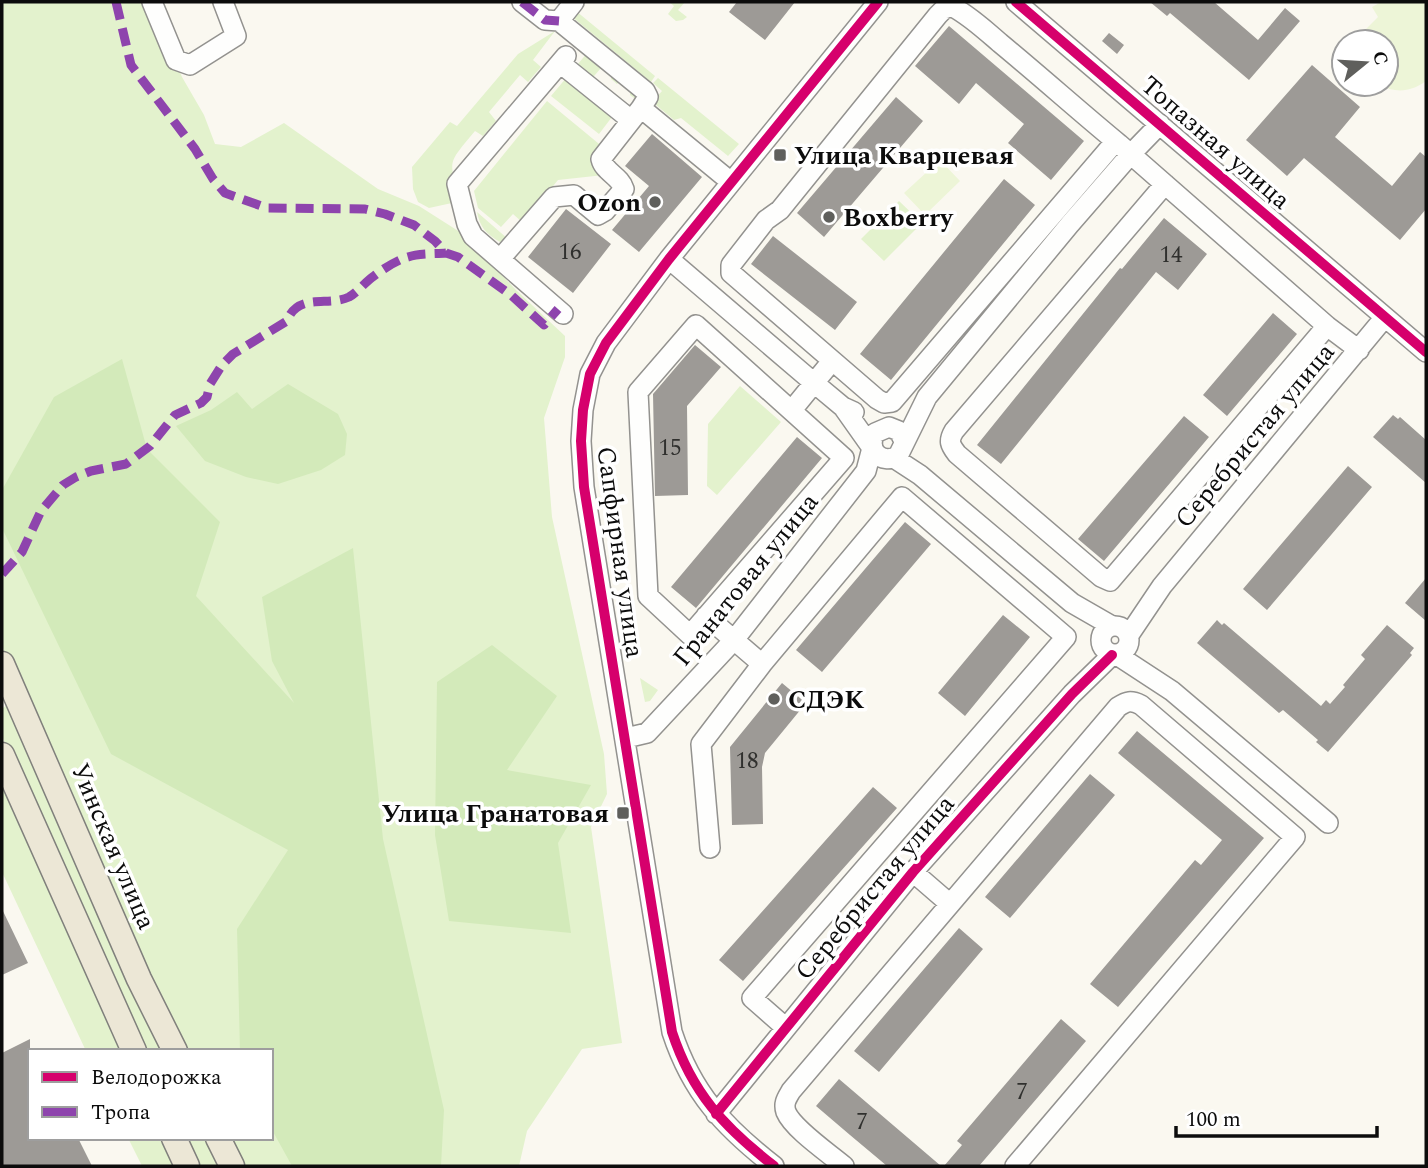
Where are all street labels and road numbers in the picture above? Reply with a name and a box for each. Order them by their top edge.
street label: Топазная улица [1131,66,1300,220]
street label: Серебристая улица [1165,334,1345,537]
street label: Сапфирная улица [585,444,655,661]
street label: Гранатовая улица [663,484,829,675]
street label: Уинская улица [60,757,166,936]
street label: Серебристая улица [785,786,965,989]

